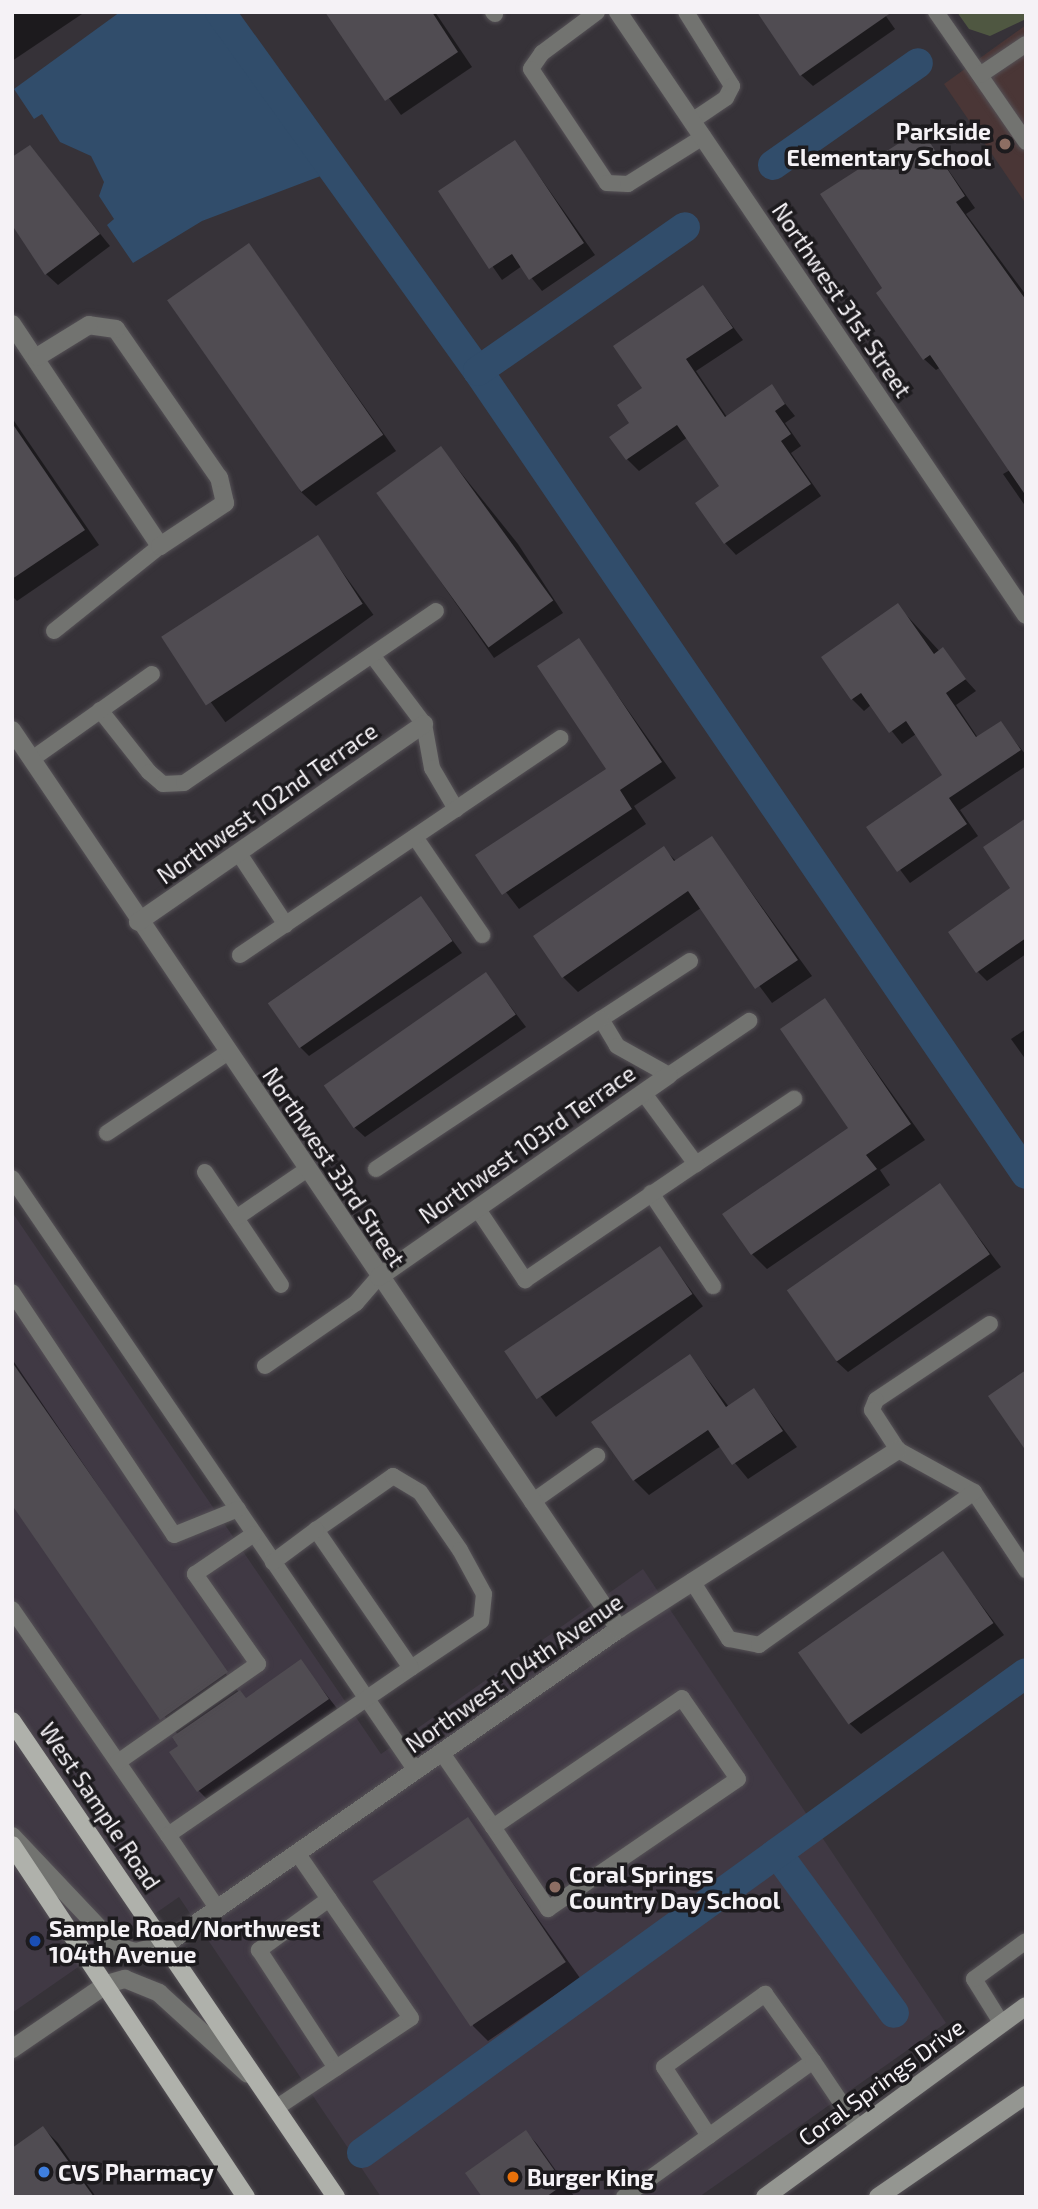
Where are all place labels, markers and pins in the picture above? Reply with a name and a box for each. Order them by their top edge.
place label: Parkside Elementary School [786,117,991,171]
marker: Parkside Elementary School [997,136,1013,152]
place label: Coral Springs Country Day School [569,1860,781,1914]
marker: Coral Springs Country Day School [547,1879,563,1895]
place label: Sample Road/Northwest 104th Avenue [49,1914,320,1968]
marker: Sample Road/Northwest 104th Avenue [27,1933,43,1949]
place label: CVS Pharmacy [58,2158,214,2186]
place label: Burger King [527,2163,654,2191]
marker: CVS Pharmacy [36,2164,52,2180]
marker: Burger King [505,2169,521,2185]

